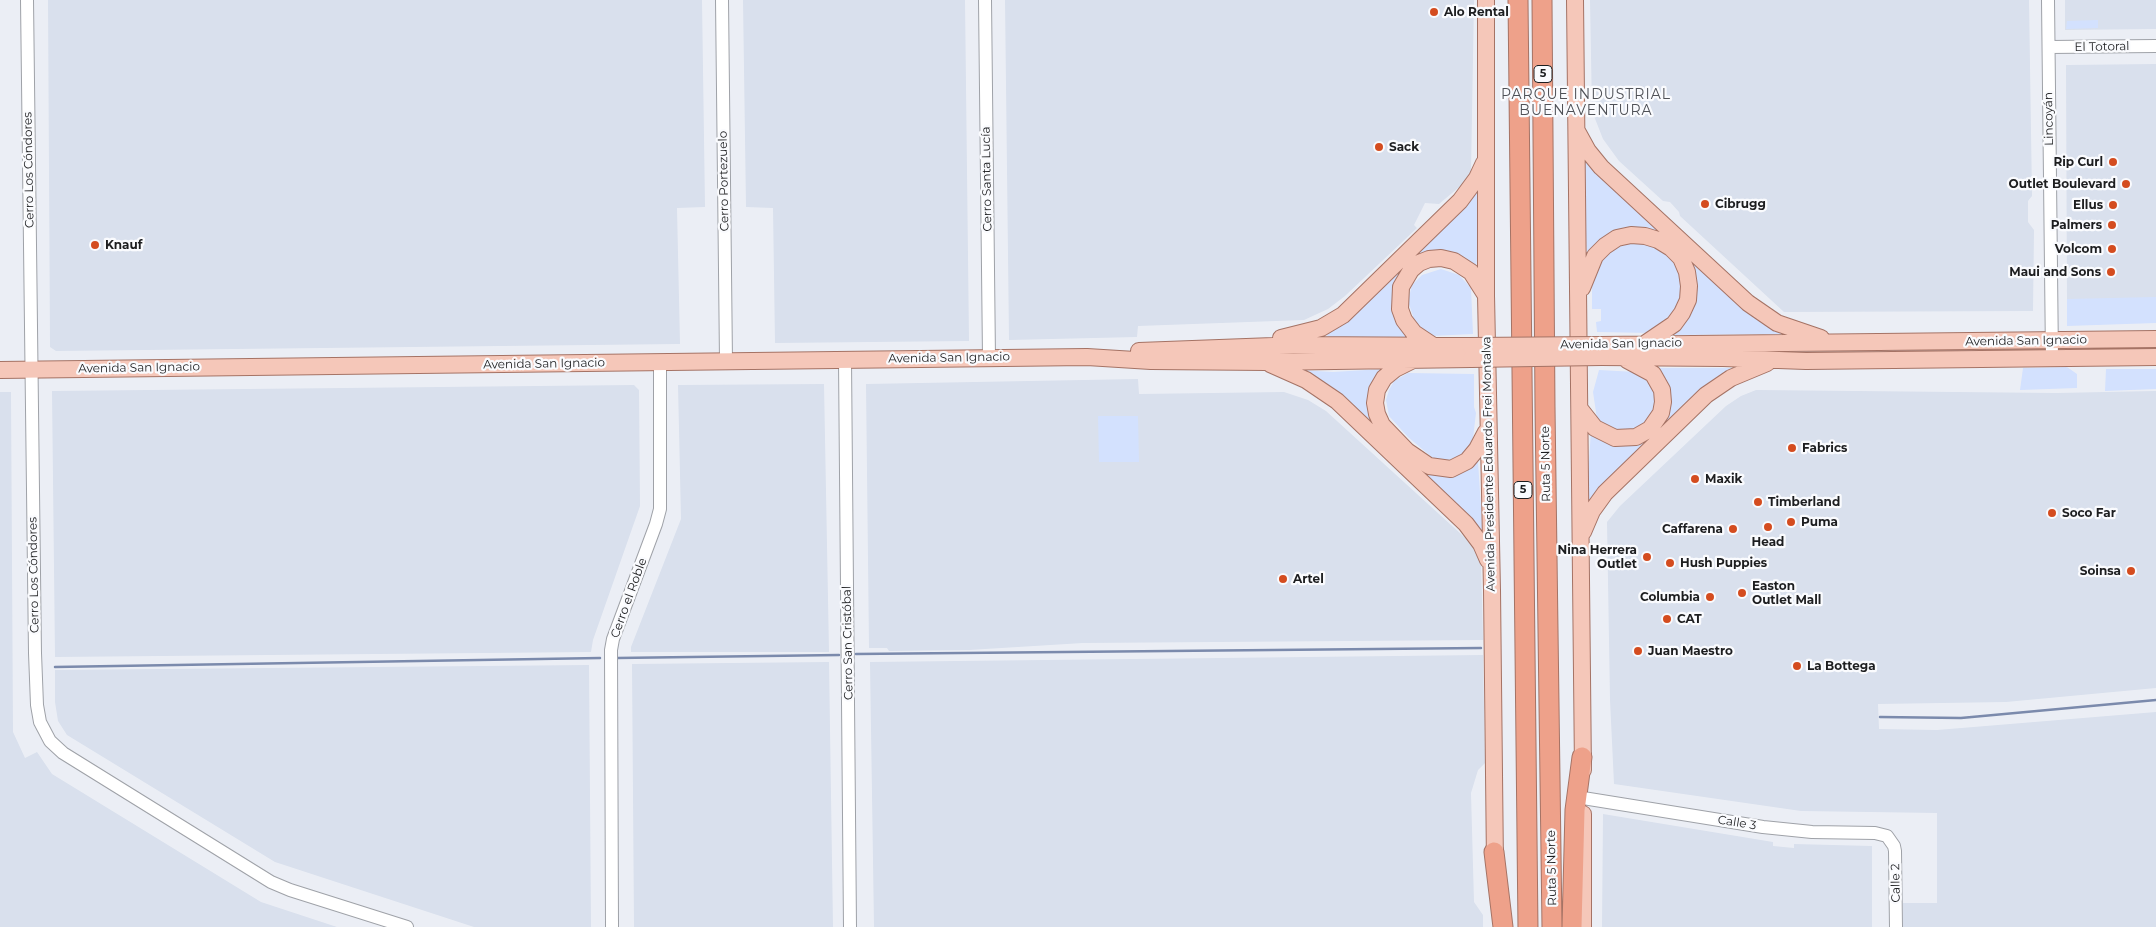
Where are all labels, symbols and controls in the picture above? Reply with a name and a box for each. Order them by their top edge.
place label: Alo Rental [1444,5,1509,19]
marker: Alo Rental [1428,6,1440,18]
street label: El Totoral [2074,39,2130,55]
road number: 5 [1534,66,1552,82]
district label: PARQUE INDUSTRIAL BUENAVENTURA [1499,87,1673,120]
street label: Lincoyán [2041,92,2057,146]
street label: Cerro Los Cóndores [21,112,37,228]
street label: Cerro Santa Lucía [979,126,995,232]
street label: Cerro Portezuelo [716,131,732,231]
place label: Sack [1389,140,1419,154]
marker: Sack [1373,141,1385,153]
place label: Rip Curl [2053,155,2103,169]
marker: Rip Curl [2107,156,2119,168]
place label: Outlet Boulevard [2009,177,2116,191]
marker: Outlet Boulevard [2120,178,2132,190]
place label: Cibrugg [1715,197,1766,211]
marker: Cibrugg [1699,198,1711,210]
place label: Ellus [2073,198,2103,212]
marker: Ellus [2107,199,2119,211]
place label: Palmers [2051,218,2102,232]
marker: Palmers [2106,219,2118,231]
place label: Knauf [105,238,142,252]
marker: Knauf [89,239,101,251]
place label: Volcom [2055,242,2102,256]
marker: Volcom [2106,243,2118,255]
place label: Maui and Sons [2009,265,2101,279]
marker: Maui and Sons [2105,266,2117,278]
street label: Avenida San Ignacio [1965,333,2087,349]
street label: Avenida Presidente Eduardo Frei Montalva [1480,336,1498,592]
street label: Avenida San Ignacio [1560,336,1682,352]
street label: Avenida San Ignacio [888,350,1010,366]
street label: Avenida San Ignacio [483,356,605,372]
street label: Avenida San Ignacio [78,360,200,376]
street label: Ruta 5 Norte [1538,426,1554,502]
place label: Fabrics [1802,441,1847,455]
marker: Fabrics [1786,442,1798,454]
place label: Maxik [1705,472,1742,486]
marker: Maxik [1689,473,1701,485]
road number: 5 [1514,482,1532,498]
place label: Timberland [1768,495,1840,509]
marker: Timberland [1752,496,1764,508]
place label: Soco Far [2062,506,2116,520]
marker: Soco Far [2046,507,2058,519]
place label: Puma [1801,515,1838,529]
marker: Puma [1785,516,1797,528]
street label: Cerro Los Cóndores [26,517,42,633]
marker: Head [1762,521,1774,533]
place label: Caffarena [1662,522,1723,536]
marker: Caffarena [1727,523,1739,535]
place label: Head [1752,535,1784,549]
place label: Nina Herrera Outlet [1557,543,1637,571]
marker: Nina Herrera Outlet [1641,551,1653,563]
street label: Cerro el Roble [608,556,650,640]
place label: Hush Puppies [1680,556,1767,570]
marker: Hush Puppies [1664,557,1676,569]
place label: Soinsa [2080,564,2121,578]
marker: Soinsa [2125,565,2137,577]
place label: Artel [1293,572,1324,586]
marker: Artel [1277,573,1289,585]
place label: Easton Outlet Mall [1752,579,1821,607]
street label: Cerro San Cristóbal [840,586,856,700]
marker: Easton Outlet Mall [1736,587,1748,599]
place label: Columbia [1640,590,1700,604]
marker: Columbia [1704,591,1716,603]
place label: CAT [1677,612,1702,626]
marker: CAT [1661,613,1673,625]
place label: Juan Maestro [1648,644,1733,658]
marker: Juan Maestro [1632,645,1644,657]
place label: La Bottega [1807,659,1876,673]
marker: La Bottega [1791,660,1803,672]
street label: Calle 3 [1717,813,1757,833]
street label: Ruta 5 Norte [1544,830,1560,906]
street label: Calle 2 [1888,863,1904,903]

